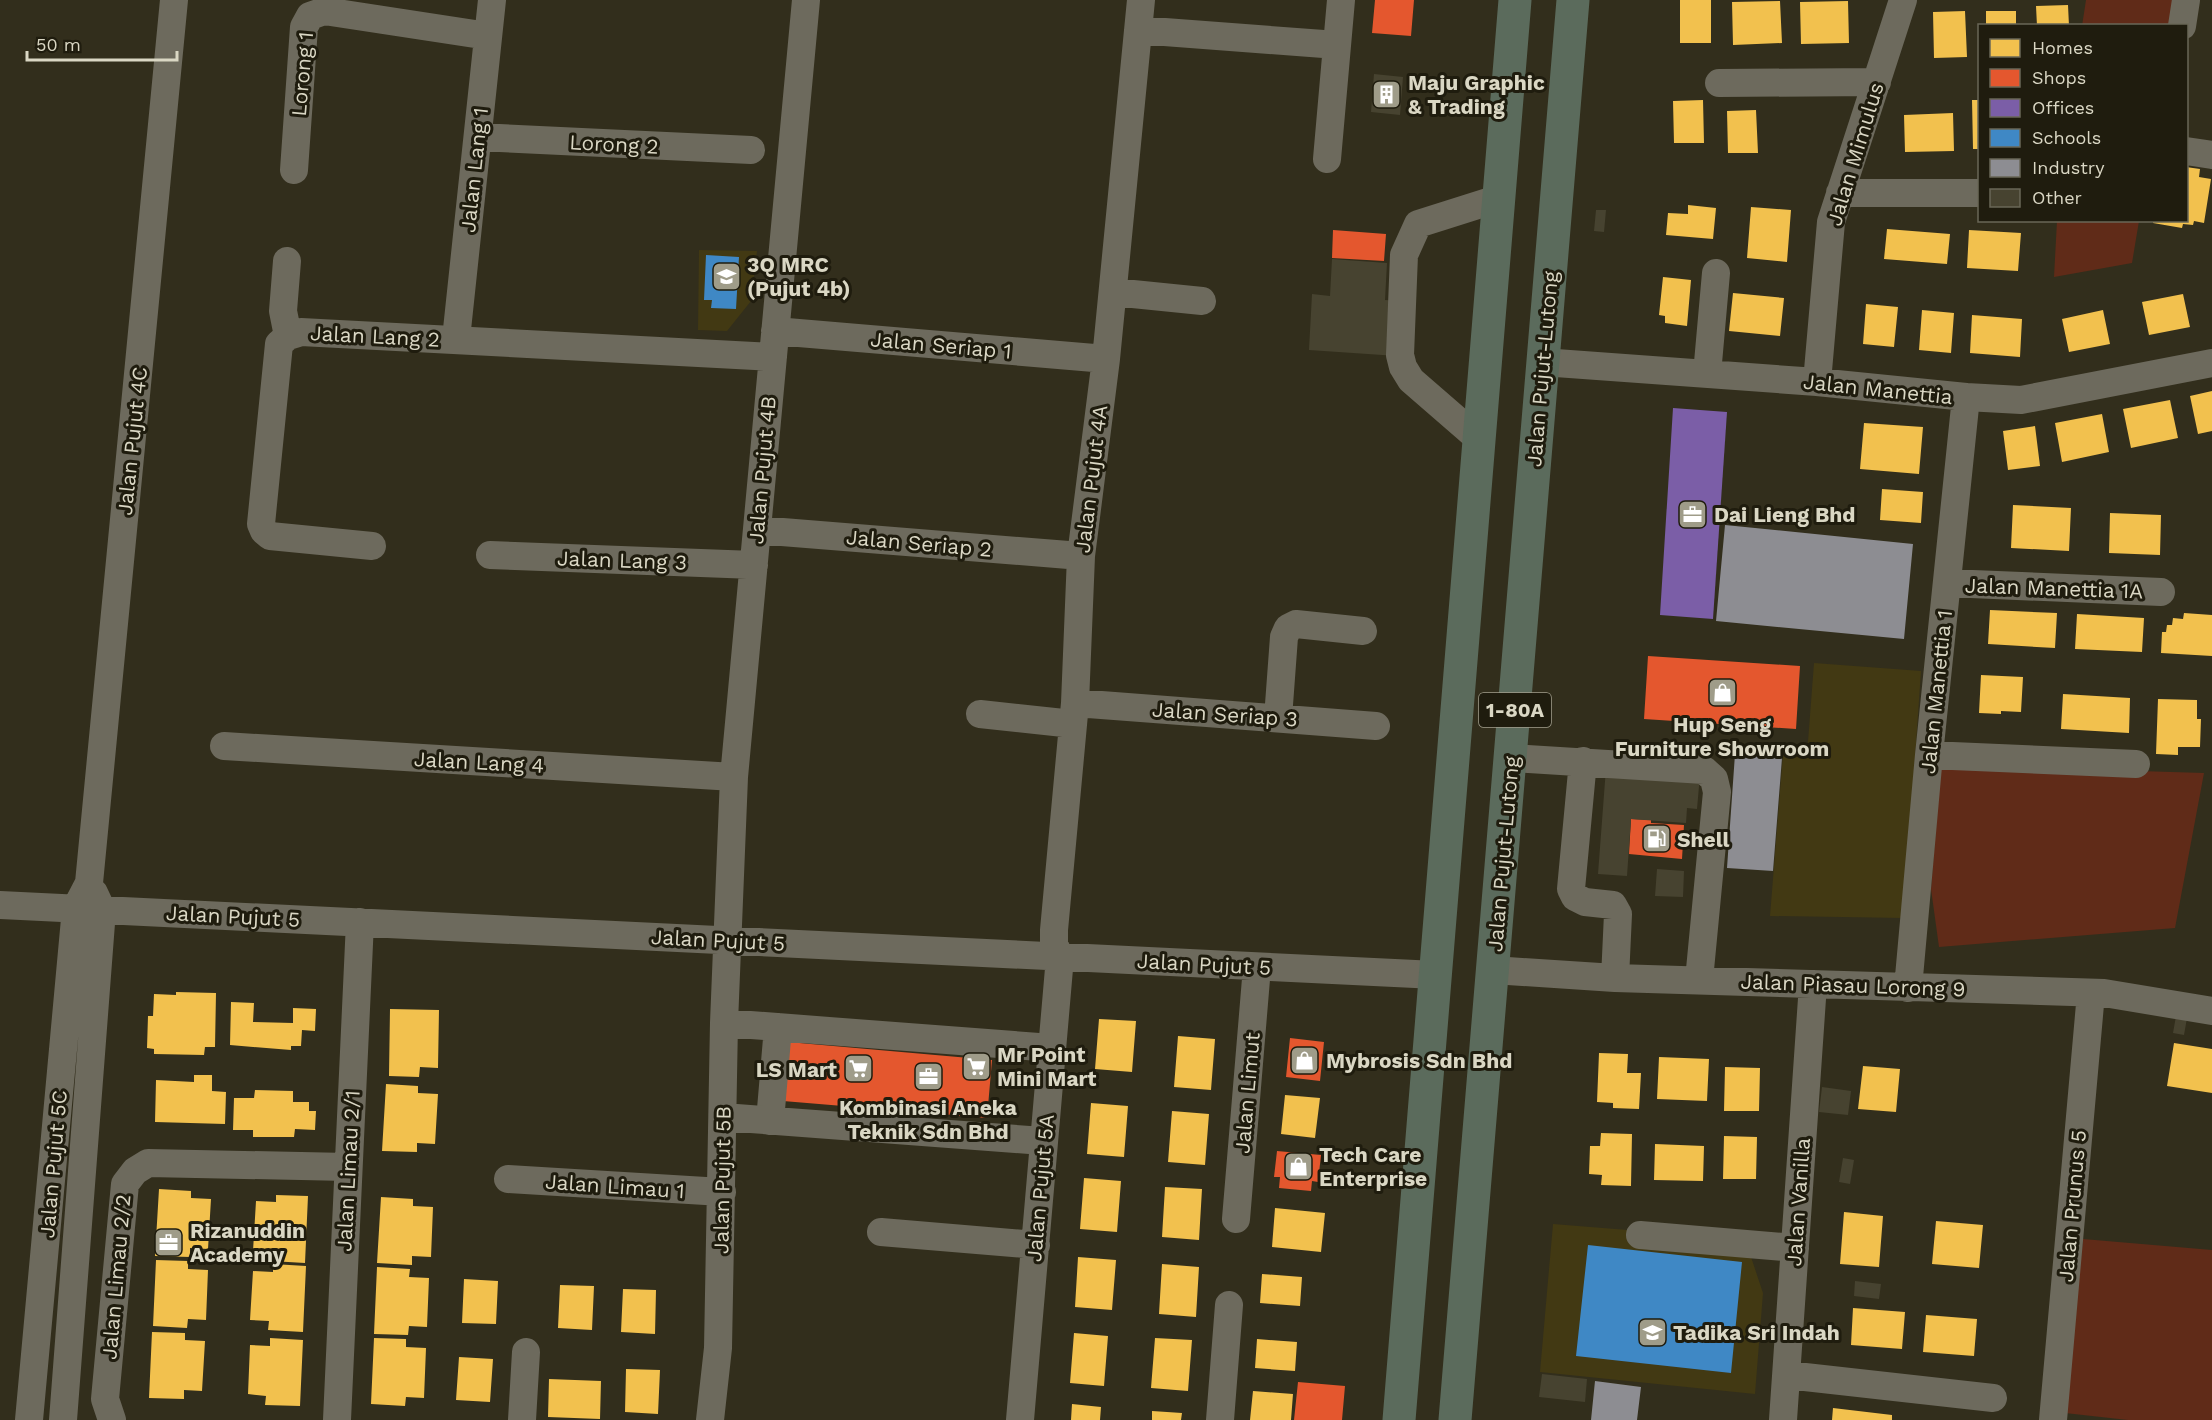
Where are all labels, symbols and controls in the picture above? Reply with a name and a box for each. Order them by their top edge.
scale bar [27,24,177,62]
legend [1978,24,2188,222]
street label: Lorong 1 [286,31,318,117]
text: 50 m [36,34,81,55]
text: Homes [2032,37,2093,58]
text: Shops [2032,67,2086,88]
place label: Maju Graphic & Trading [1408,70,1545,119]
building icon: Maju Graphic & Trading [1371,78,1403,110]
street label: Jalan Mimulus [1821,79,1889,229]
text: Offices [2032,97,2094,118]
street label: Jalan Lang 1 [455,106,493,234]
text: Schools [2032,127,2101,148]
street label: Lorong 2 [569,129,659,159]
text: Industry [2032,157,2105,178]
text: Other [2032,187,2082,208]
place label: 3Q MRC (Pujut 4b) [747,252,851,301]
school or university icon: 3Q MRC (Pujut 4b) [710,260,742,292]
street label: Jalan Pujut-Lutong [1521,269,1563,468]
street label: Jalan Lang 2 [309,320,441,352]
street label: Jalan Seriap 1 [869,326,1013,364]
street label: Jalan Pujut 4C [112,365,152,517]
street label: Jalan Manettia [1802,369,1954,409]
street label: Jalan Pujut 4B [743,395,781,545]
street label: Jalan Pujut 4A [1070,403,1112,554]
office icon: Dai Lieng Bhd [1677,498,1709,530]
place label: Dai Lieng Bhd [1714,502,1855,527]
street label: Jalan Seriap 2 [845,524,993,562]
street label: Jalan Lang 3 [557,545,687,575]
street label: Jalan Manettia 1A [1964,572,2144,604]
street label: Jalan Manettia 1 [1915,609,1957,775]
shop icon: Hup Seng Furniture Showroom [1706,677,1738,709]
road number: 1-80A [1479,693,1551,727]
street label: Jalan Seriap 3 [1151,696,1299,732]
place label: Hup Seng Furniture Showroom [1615,712,1829,761]
street label: Jalan Lang 4 [413,746,545,778]
street label: Jalan Pujut-Lutong [1482,754,1524,953]
fuel station icon: Shell [1640,823,1672,855]
place label: Shell [1677,827,1730,852]
street label: Jalan Pujut 5 [165,900,301,932]
street label: Jalan Pujut 5 [650,924,786,956]
street label: Jalan Pujut 5 [1136,948,1272,980]
street label: Jalan Piasau Lorong 9 [1740,969,1966,1001]
street label: Jalan Limut [1229,1031,1265,1155]
place label: Mr Point Mini Mart [997,1042,1097,1091]
shop icon: Mybrosis Sdn Bhd [1289,1044,1321,1076]
place label: Mybrosis Sdn Bhd [1326,1048,1512,1073]
supermarket icon: Mr Point Mini Mart [960,1050,992,1082]
supermarket icon: LS Mart [842,1053,874,1085]
place label: LS Mart [756,1057,837,1082]
office icon: Kombinasi Aneka Teknik Sdn Bhd [912,1060,944,1092]
street label: Jalan Pujut 5C [34,1089,72,1239]
street label: Jalan Limau 2/1 [331,1090,365,1252]
place label: Kombinasi Aneka Teknik Sdn Bhd [839,1095,1018,1144]
street label: Jalan Pujut 5B [708,1106,736,1254]
street label: Jalan Pujut 5A [1021,1113,1059,1263]
street label: Jalan Prunus 5 [2053,1129,2091,1283]
street label: Jalan Vanilla [1781,1137,1815,1267]
place label: Tech Care Enterprise [1319,1142,1427,1191]
shop icon: Tech Care Enterprise [1282,1150,1314,1182]
street label: Jalan Limau 1 [544,1169,686,1203]
street label: Jalan Limau 2/2 [96,1193,136,1361]
place label: Rizanuddin Academy [190,1218,305,1267]
office icon: Rizanuddin Academy [153,1226,185,1258]
school or university icon: Tadika Sri Indah [1636,1316,1668,1348]
place label: Tadika Sri Indah [1673,1320,1840,1345]

